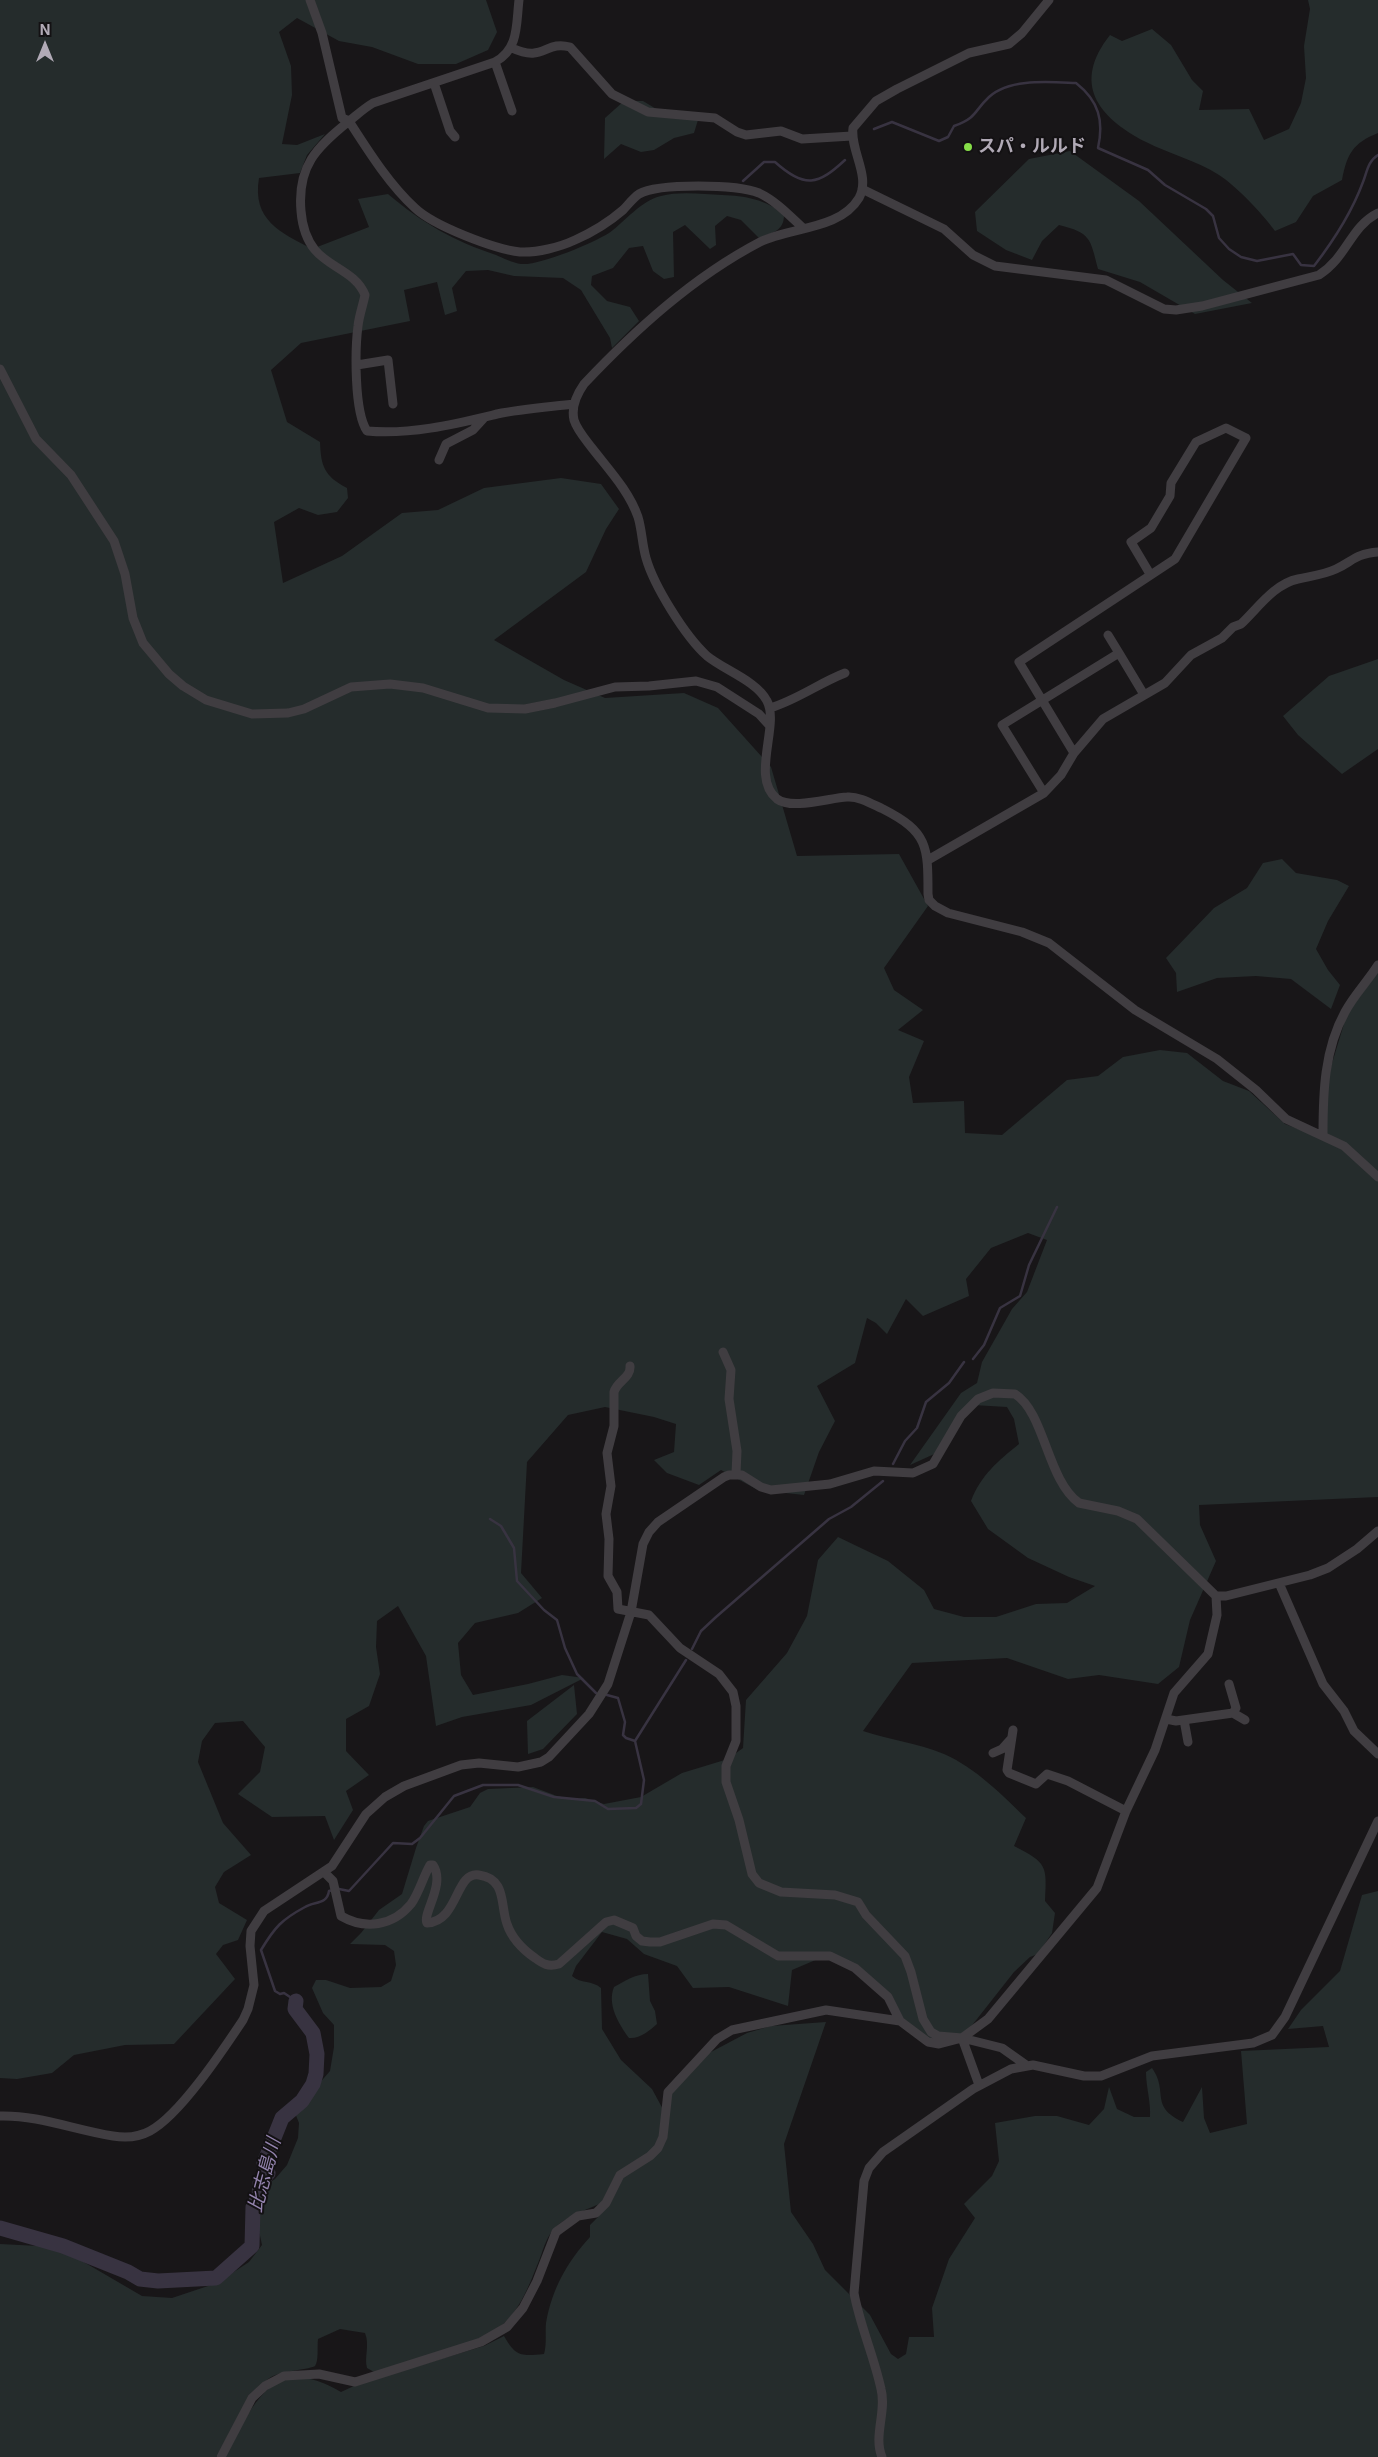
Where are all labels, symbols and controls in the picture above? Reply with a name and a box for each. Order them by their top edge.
north arrow [20,20,70,70]
text: N [40,21,50,38]
place label: スパ・ルルド [978,136,1086,158]
marker: スパ・ルルド [962,141,974,153]
water label: 比志島川 [244,2135,286,2215]

